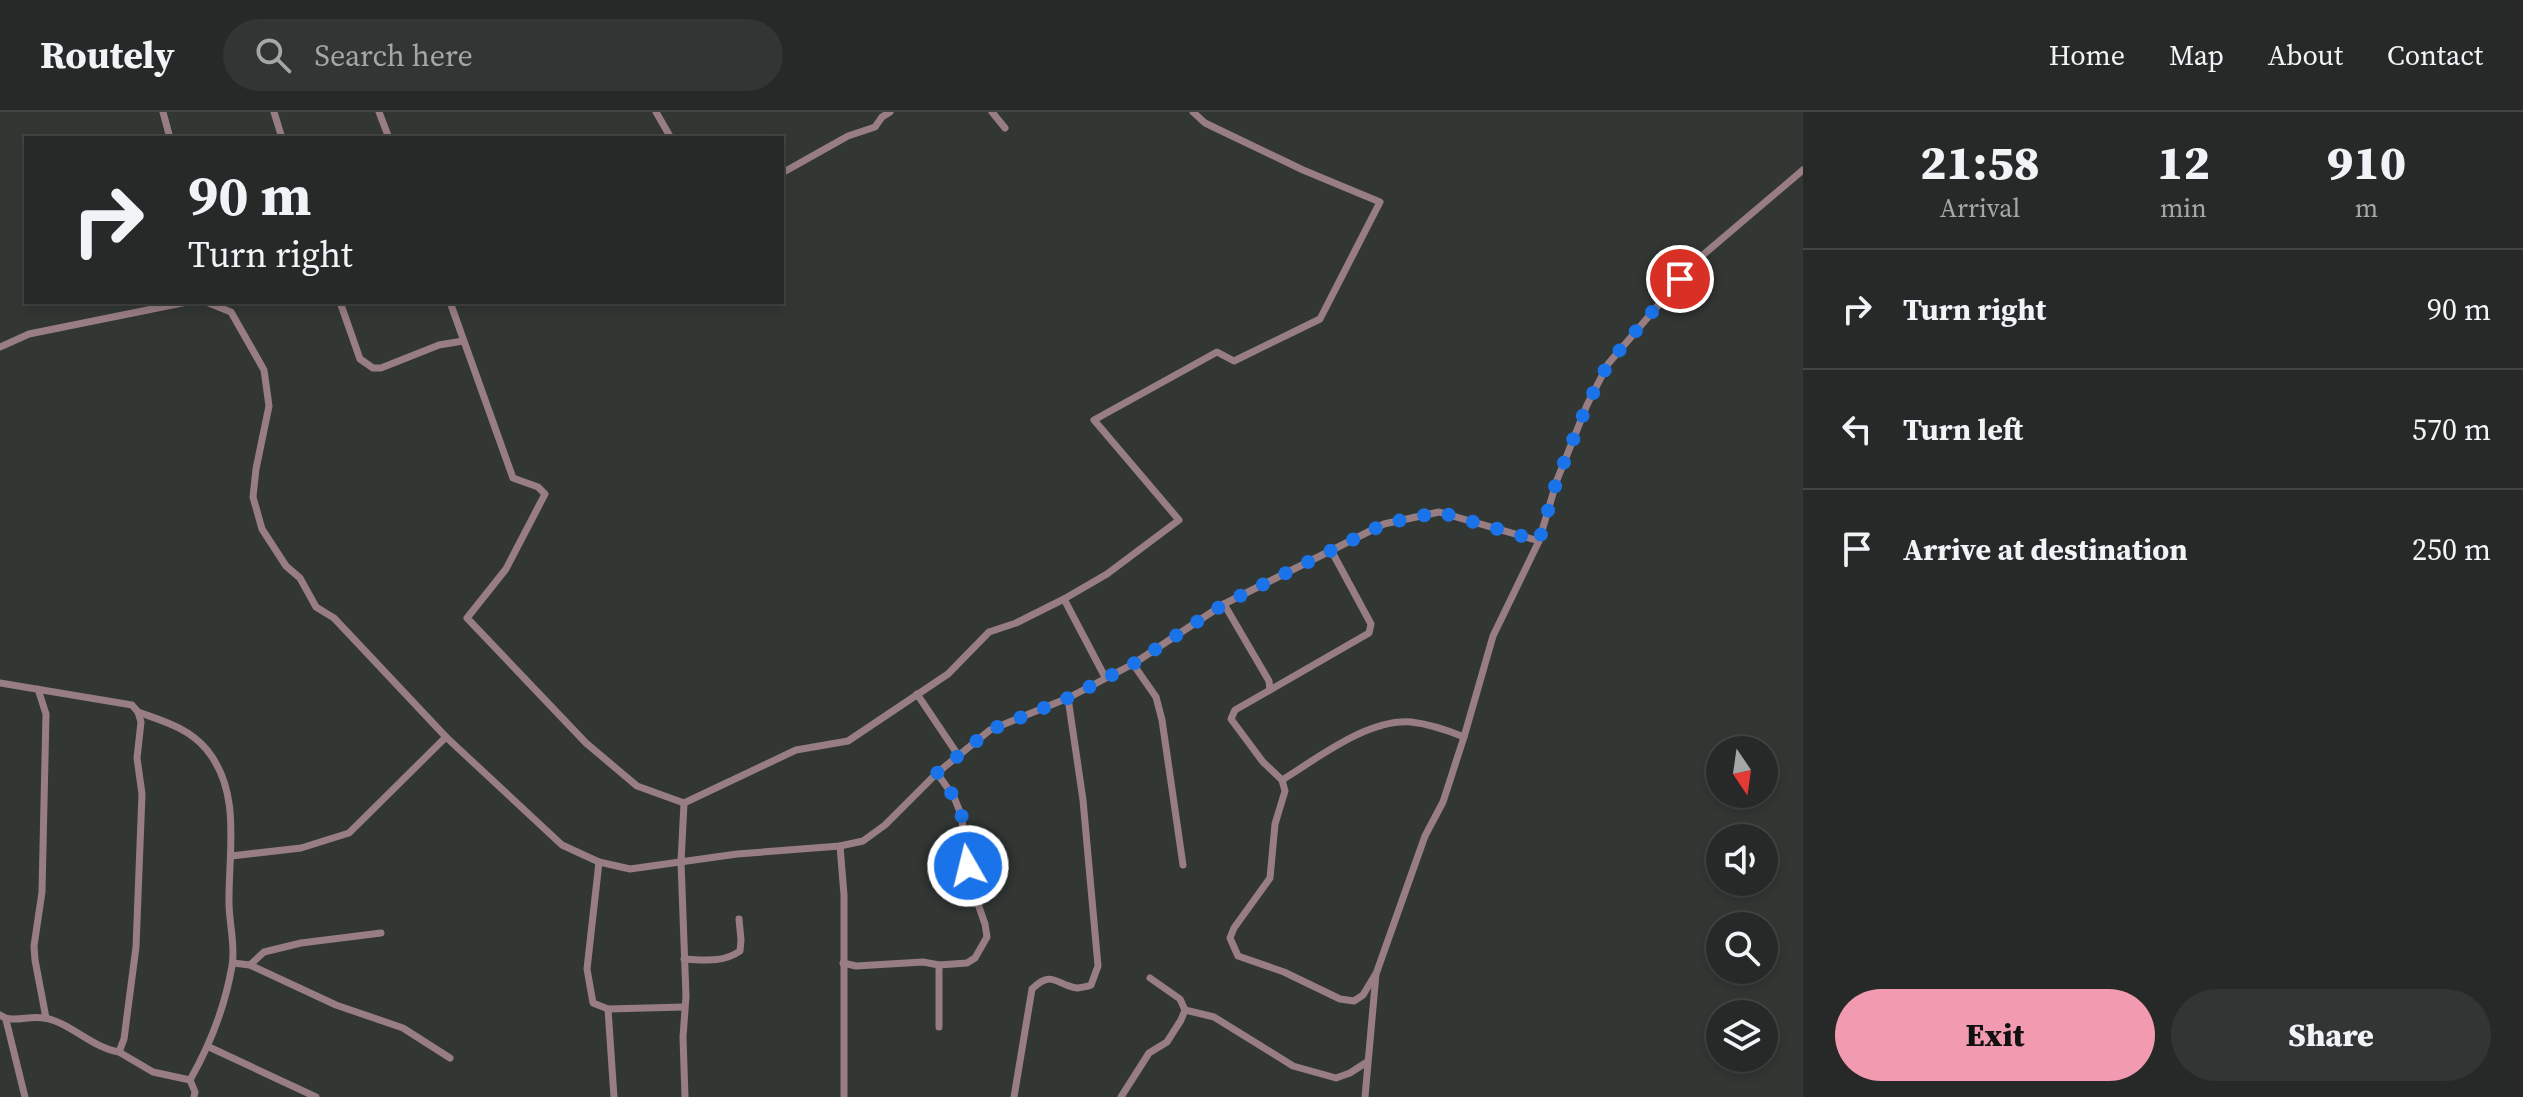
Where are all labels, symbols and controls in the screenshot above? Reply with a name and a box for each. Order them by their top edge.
search box [223,19,783,91]
text: Routely [40,29,175,81]
icon: search [251,33,295,77]
text: Search here [315,35,473,76]
text: Home [2049,36,2125,74]
text: Map [2169,36,2224,74]
text: About [2268,36,2343,74]
text: Contact [2387,36,2483,74]
text: 21:58 [1920,129,2040,195]
text: 12 [2157,129,2210,195]
text: 910 [2327,129,2406,195]
text: 90 m [188,157,311,234]
icon: right [56,168,160,272]
text: Arrival [1940,190,2020,226]
text: min [2160,190,2207,226]
text: m [2355,190,2378,226]
text: Turn right [188,230,353,279]
pin [1646,245,1714,313]
icon: arrive [1658,257,1702,301]
icon: right [1835,287,1879,331]
text: Turn right [1903,289,2046,330]
text: 90 m [2427,289,2491,330]
icon: left [1835,407,1879,451]
text: Turn left [1903,409,2023,450]
text: 570 m [2412,409,2491,450]
icon: arrive [1835,527,1879,571]
text: Arrive at destination [1903,529,2188,570]
text: 250 m [2412,529,2491,570]
north arrow [1706,736,1778,808]
map controls [1706,736,1778,1072]
position arrow [926,824,1010,908]
button: sound [1706,824,1778,896]
button: search [1706,912,1778,984]
button: Exit [1835,989,2155,1081]
button: Share [2171,989,2491,1081]
button: layers [1706,1000,1778,1072]

